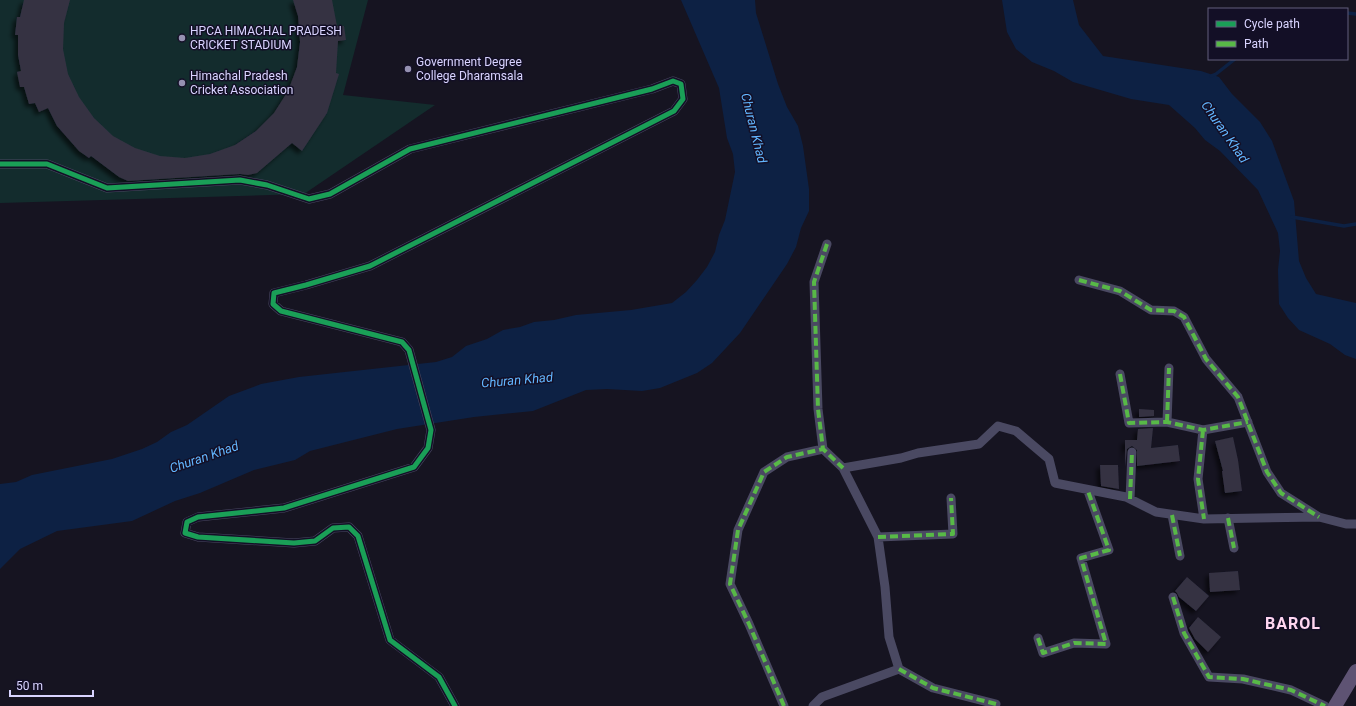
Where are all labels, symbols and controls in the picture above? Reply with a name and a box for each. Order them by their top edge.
legend [1208,8,1348,60]
text: Cycle path [1244,17,1300,31]
place label: HPCA HIMACHAL PRADESH CRICKET STADIUM [190,24,342,52]
marker: HPCA HIMACHAL PRADESH CRICKET STADIUM [177,33,187,43]
text: Path [1244,37,1269,51]
place label: Government Degree College Dharamsala [416,55,523,83]
marker: Government Degree College Dharamsala [403,64,413,74]
place label: Himachal Pradesh Cricket Association [190,69,293,97]
marker: Himachal Pradesh Cricket Association [177,78,187,88]
water label: Churan Khad [738,91,770,166]
water label: Churan Khad [1198,98,1252,167]
water label: Churan Khad [480,369,554,391]
water label: Churan Khad [168,438,241,476]
district label: BAROL [1265,614,1321,633]
scale bar [10,672,93,698]
text: 50 m [16,679,43,693]

